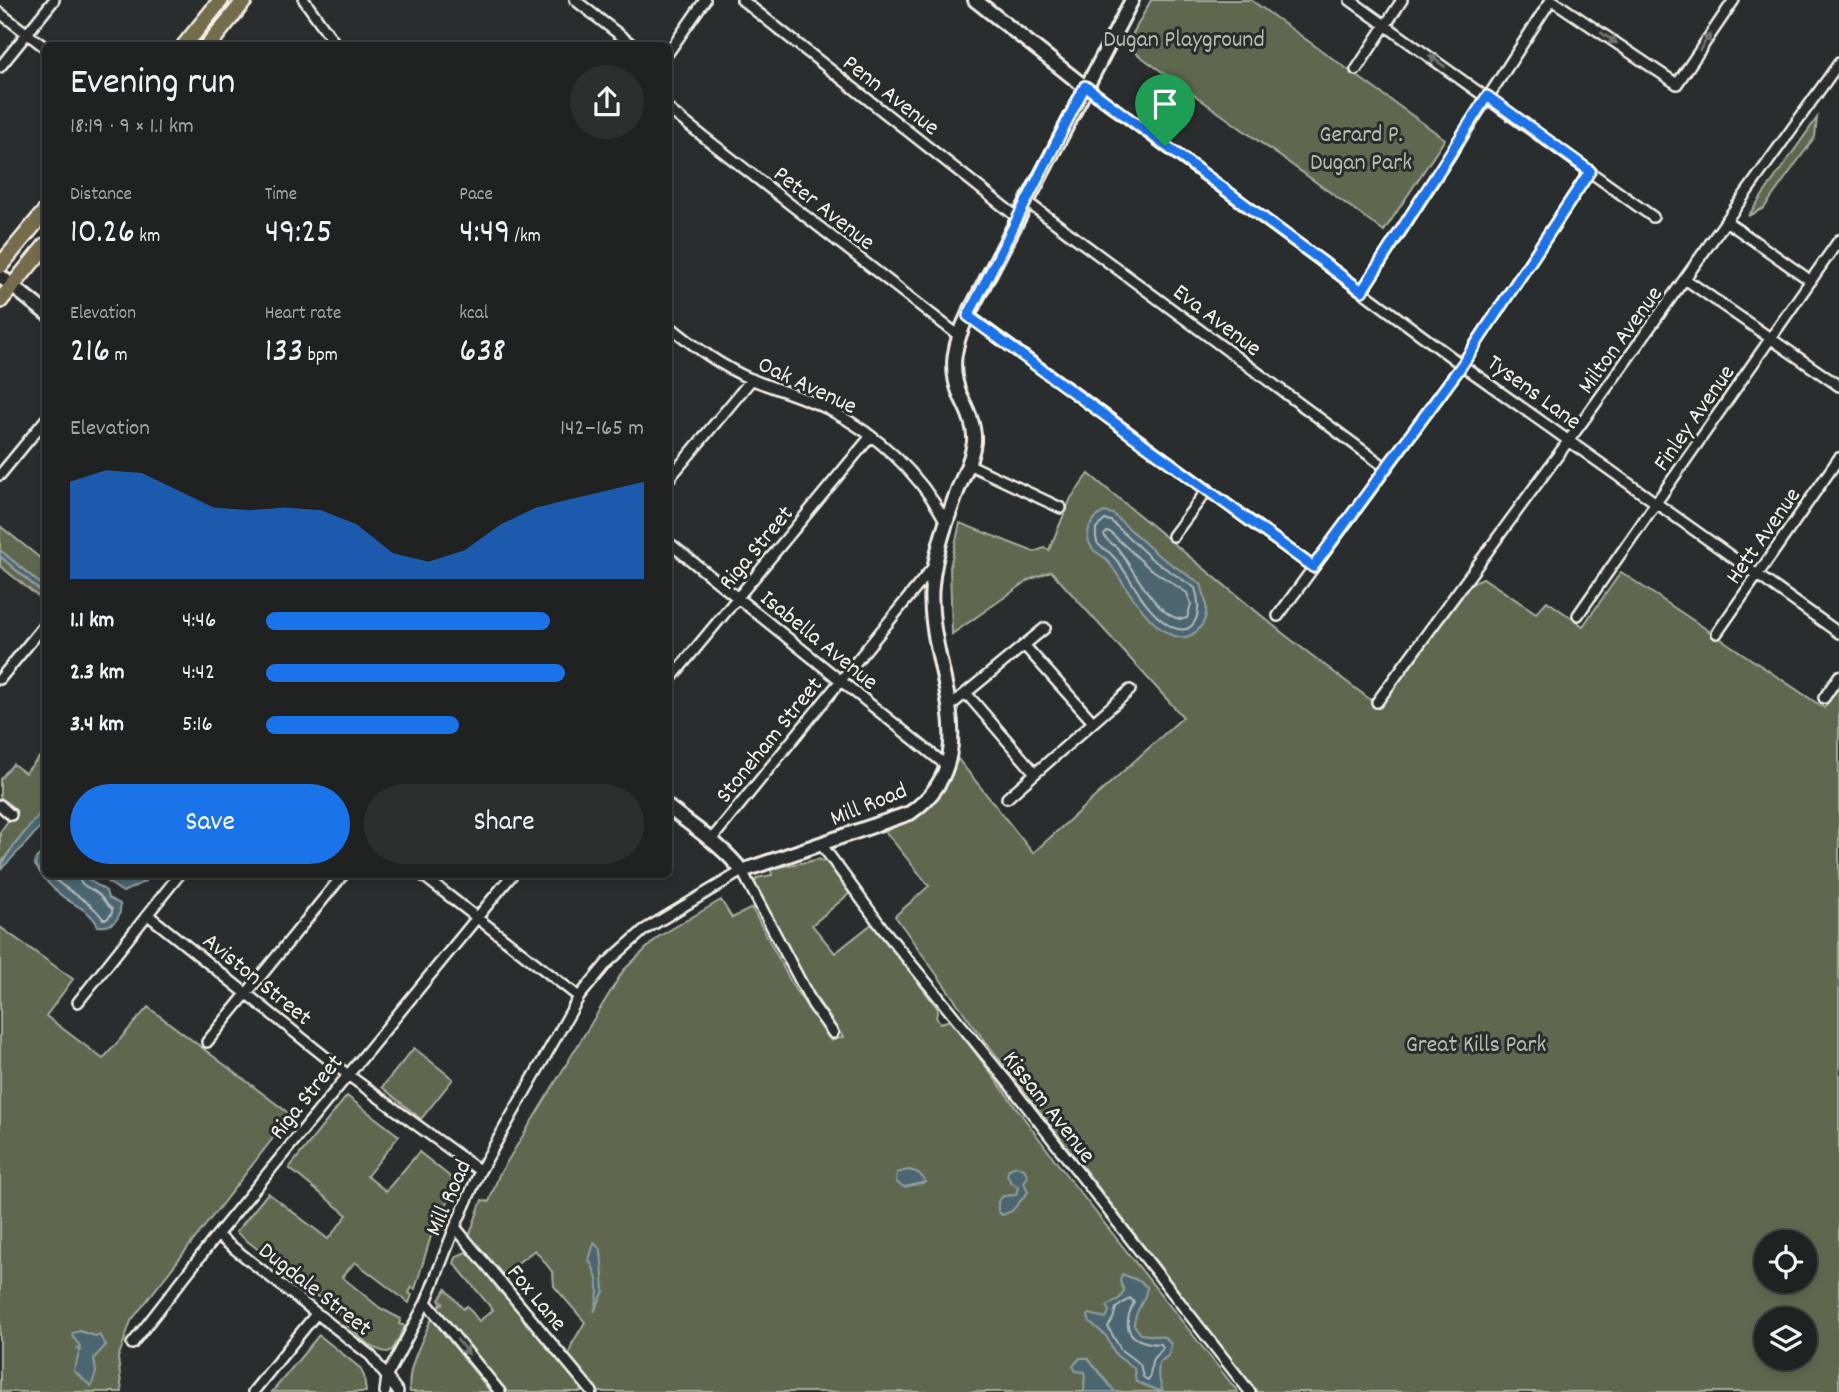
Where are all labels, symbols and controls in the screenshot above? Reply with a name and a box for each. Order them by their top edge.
park label: Dugan Playground [1103,24,1265,58]
one-way arrow [1600,31,1618,45]
one-way arrow [1698,33,1712,51]
street label: Penn Avenue [834,48,946,145]
one-way arrow [1428,54,1446,68]
text: Evening run [70,57,235,112]
button: share [570,65,644,139]
pin [1135,74,1195,146]
icon: arrive [1146,85,1184,123]
text: 18:19 · 9 × 1.1 km [70,111,194,144]
park label: Gerard P. Dugan Park [1310,119,1412,181]
street label: Peter Avenue [765,159,881,260]
text: Distance [70,182,132,209]
text: Time [265,182,297,209]
text: Pace [459,182,493,209]
text: 10.26 [70,209,135,259]
text: 49:25 [265,209,333,259]
text: 4:49 [459,209,510,259]
text: km [135,224,160,251]
text: /km [510,224,541,251]
street label: Eva Avenue [1165,277,1268,366]
street label: Milton Avenue [1571,280,1672,402]
text: Elevation [70,301,136,328]
text: Heart rate [265,301,341,328]
text: kcal [459,301,488,328]
text: 216 [70,328,110,378]
text: 133 [265,328,303,378]
text: 638 [459,328,506,378]
text: m [110,343,128,370]
text: bpm [303,343,338,370]
street label: Tysens Lane [1479,348,1587,439]
street label: Oak Avenue [751,349,862,425]
street label: Finley Avenue [1646,358,1745,479]
text: Elevation [70,413,150,446]
text: 142–165 m [560,413,644,446]
street label: Hett Avenue [1718,481,1810,592]
street label: Riga Street [712,499,803,599]
street label: Isabella Avenue [752,583,885,700]
text: 1.1 km [70,605,114,638]
text: 4:46 [182,605,216,638]
text: 2.3 km [70,657,125,690]
text: 4:42 [182,657,215,690]
street label: Stoneham Street [709,670,832,812]
text: 3.4 km [70,709,124,742]
text: 5:16 [182,709,213,742]
street label: Mill Road [826,775,913,837]
button: Save [70,784,350,864]
button: Share [364,784,644,864]
street label: Aviston Street [194,926,318,1035]
park label: Great Kills Park [1406,1029,1546,1063]
street label: Kissam Avenue [993,1044,1102,1171]
street label: Riga Street [262,1048,353,1148]
street label: Mill Road [418,1155,482,1242]
map controls [1754,1230,1817,1370]
button: locate [1754,1230,1817,1293]
street label: Dugdale Street [250,1235,378,1346]
street label: Fox Lane [497,1258,574,1340]
button: layers [1754,1307,1817,1370]
one-way arrow [455,1337,470,1355]

